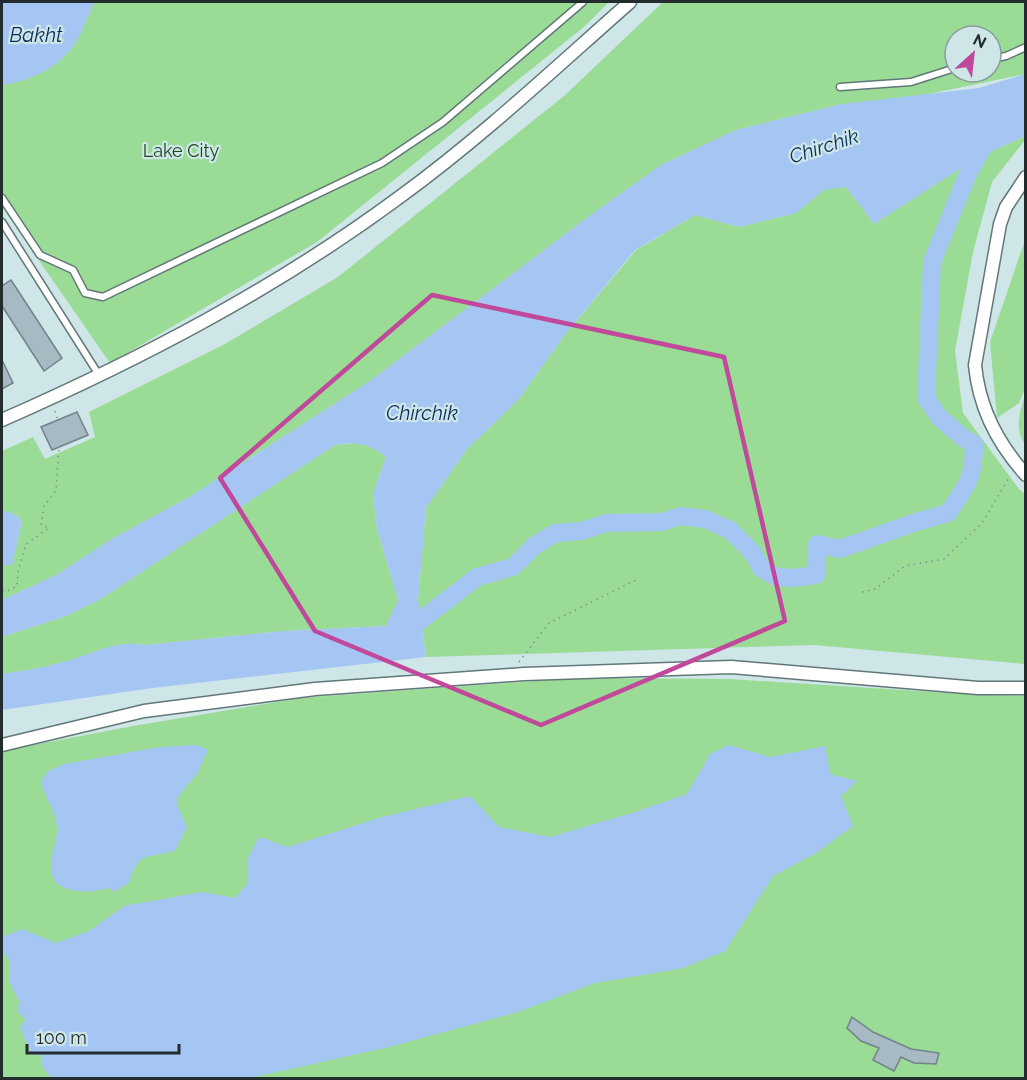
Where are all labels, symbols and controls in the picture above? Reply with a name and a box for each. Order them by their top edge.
water label: Bakht [10,23,63,47]
north arrow [943,24,1003,84]
text: N [970,30,989,52]
water label: Chirchik [786,123,862,169]
park label: Lake City [143,140,220,161]
water label: Chirchik [386,401,458,425]
scale bar [27,1017,178,1055]
text: 100 m [36,1027,87,1048]

